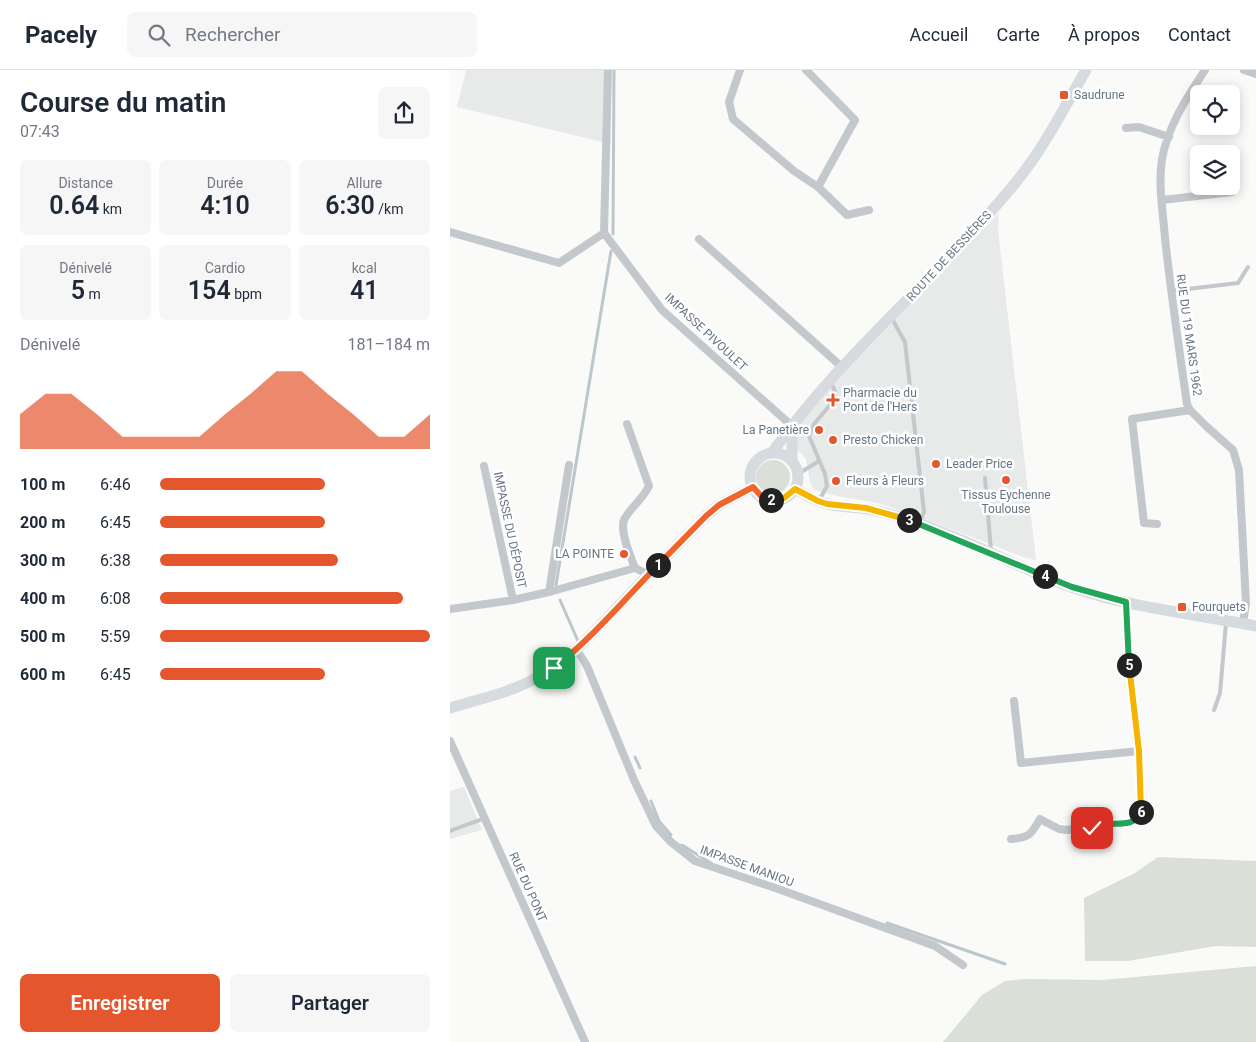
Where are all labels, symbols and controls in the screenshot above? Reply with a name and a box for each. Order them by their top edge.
search box [127,12,477,57]
text: Pacely [25,21,97,49]
icon: search [145,21,173,49]
text: Rechercher [185,23,281,46]
text: Accueil [910,24,968,45]
text: Carte [996,24,1040,45]
text: À propos [1068,24,1140,45]
text: Contact [1168,24,1231,45]
map controls [1190,85,1240,195]
button: locate [1190,85,1240,135]
text: Course du matin [20,86,226,119]
button: share [378,87,430,139]
place label: Saudrune [1074,88,1125,102]
marker: Saudrune [1058,89,1070,101]
text: 07:43 [20,122,60,141]
button: layers [1190,145,1240,195]
text: Distance [58,175,113,191]
text: Durée [207,175,243,191]
text: Allure [346,175,382,191]
text: 0.64 [49,191,99,220]
text: 4:10 [200,191,250,220]
text: 6:30 [325,191,375,220]
text: km [99,201,122,217]
text: /km [375,201,403,217]
street label: ROUTE DE BESSIÈRES [903,207,994,304]
text: Dénivelé [59,260,112,276]
text: Cardio [205,260,245,276]
text: kcal [352,260,377,276]
street label: RUE DU 19 MARS 1962 [1174,273,1205,397]
text: 5 [71,276,85,305]
text: 154 [188,276,231,305]
text: 41 [350,276,379,305]
text: m [85,286,101,302]
text: bpm [231,286,262,302]
street label: IMPASSE PIVOULET [662,290,750,374]
text: Dénivelé [20,335,80,354]
text: 181–184 m [348,335,430,354]
place label: Pharmacie du Pont de l'Hers [843,386,917,414]
marker: Pharmacie du Pont de l'Hers [827,394,839,406]
place label: La Panetière [742,423,809,437]
marker: La Panetière [813,424,825,436]
place label: Presto Chicken [843,433,923,447]
marker: Presto Chicken [827,434,839,446]
place label: Leader Price [946,457,1013,471]
marker: Leader Price [930,458,942,470]
street label: IMPASSE DU DÉPOSIT [491,470,530,590]
place label: Fleurs à Fleurs [846,474,924,488]
marker: Tissus Eychenne Toulouse [1000,474,1012,486]
text: 100 m [20,475,65,494]
text: 6:46 [100,475,131,494]
marker: Fleurs à Fleurs [830,475,842,487]
pin: 2 [758,488,784,512]
place label: Tissus Eychenne Toulouse [961,488,1051,516]
text: 2 [767,492,776,508]
pin: 3 [896,508,922,532]
text: 3 [905,512,914,528]
text: 200 m [20,513,65,532]
text: 6:45 [100,513,131,532]
place label: LA POINTE [555,547,614,561]
marker: LA POINTE [618,548,630,560]
text: 300 m [20,551,65,570]
text: 6:38 [100,551,131,570]
pin: 1 [646,552,670,578]
text: 1 [654,557,663,573]
pin: 4 [1032,564,1058,588]
text: 4 [1041,568,1050,584]
text: 400 m [20,589,65,608]
text: 6:08 [100,589,131,608]
place label: Fourquets [1192,600,1246,614]
marker: Fourquets [1176,601,1188,613]
text: 500 m [20,627,65,646]
text: 5:59 [100,627,131,646]
pin [533,647,575,689]
pin: 5 [1116,652,1142,678]
icon: arrive [540,654,568,682]
text: 5 [1125,657,1134,673]
text: 600 m [20,665,65,684]
text: 6:45 [100,665,131,684]
pin: 6 [1128,800,1154,824]
text: 6 [1137,804,1146,820]
pin [1071,807,1113,849]
icon: check [1078,814,1106,842]
street label: IMPASSE MANIOU [698,843,796,889]
street label: RUE DU PONT [506,850,550,924]
button: Enregistrer [20,974,220,1032]
button: Partager [230,974,430,1032]

